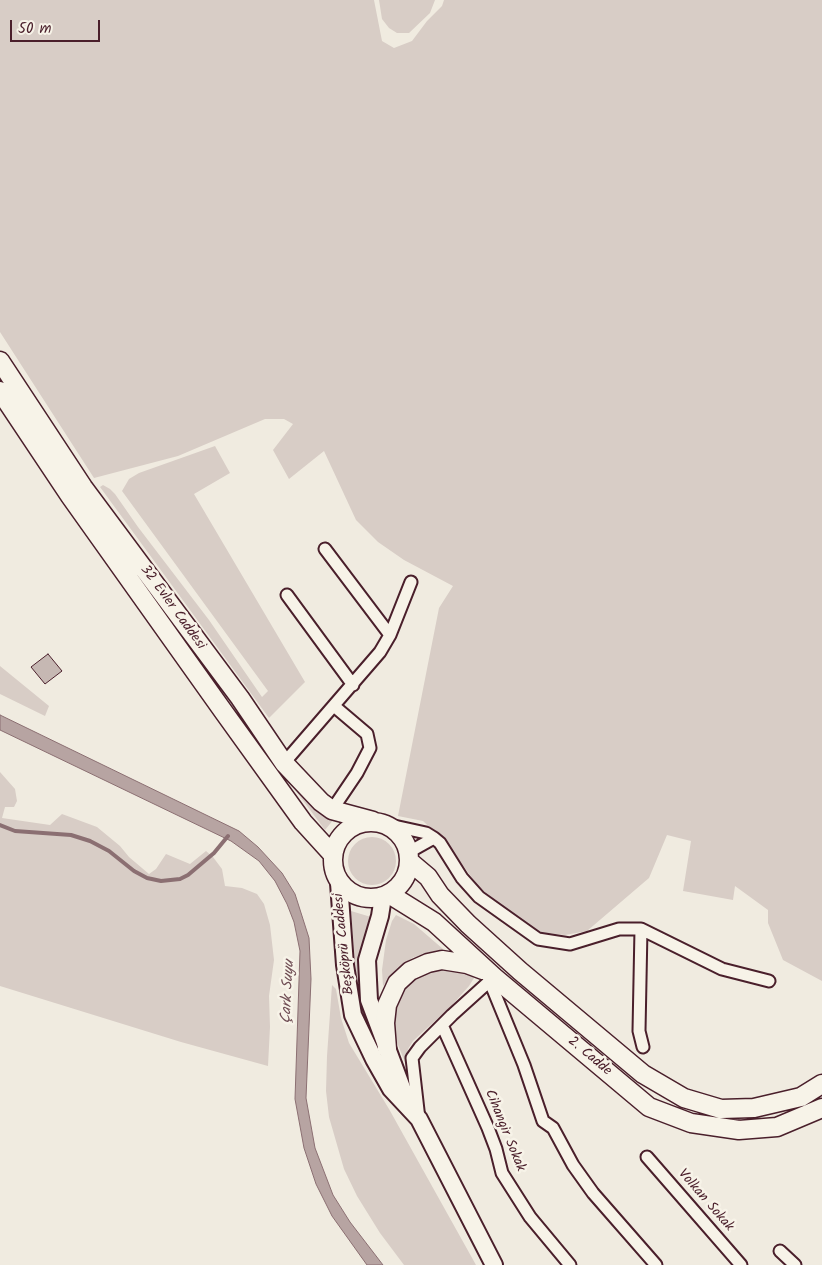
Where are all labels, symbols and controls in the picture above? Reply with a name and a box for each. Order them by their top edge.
scale bar [12,10,102,42]
text: 50 m [18,17,52,41]
street label: 32 Evler Caddesi [136,562,208,654]
street label: Beşköprü Caddesi [331,892,359,996]
water label: Çark Suyu [278,960,300,1024]
street label: 2. Cadde [564,1034,614,1080]
street label: Cihangir Sokak [480,1088,528,1174]
street label: Volkan Sokak [673,1166,737,1236]

